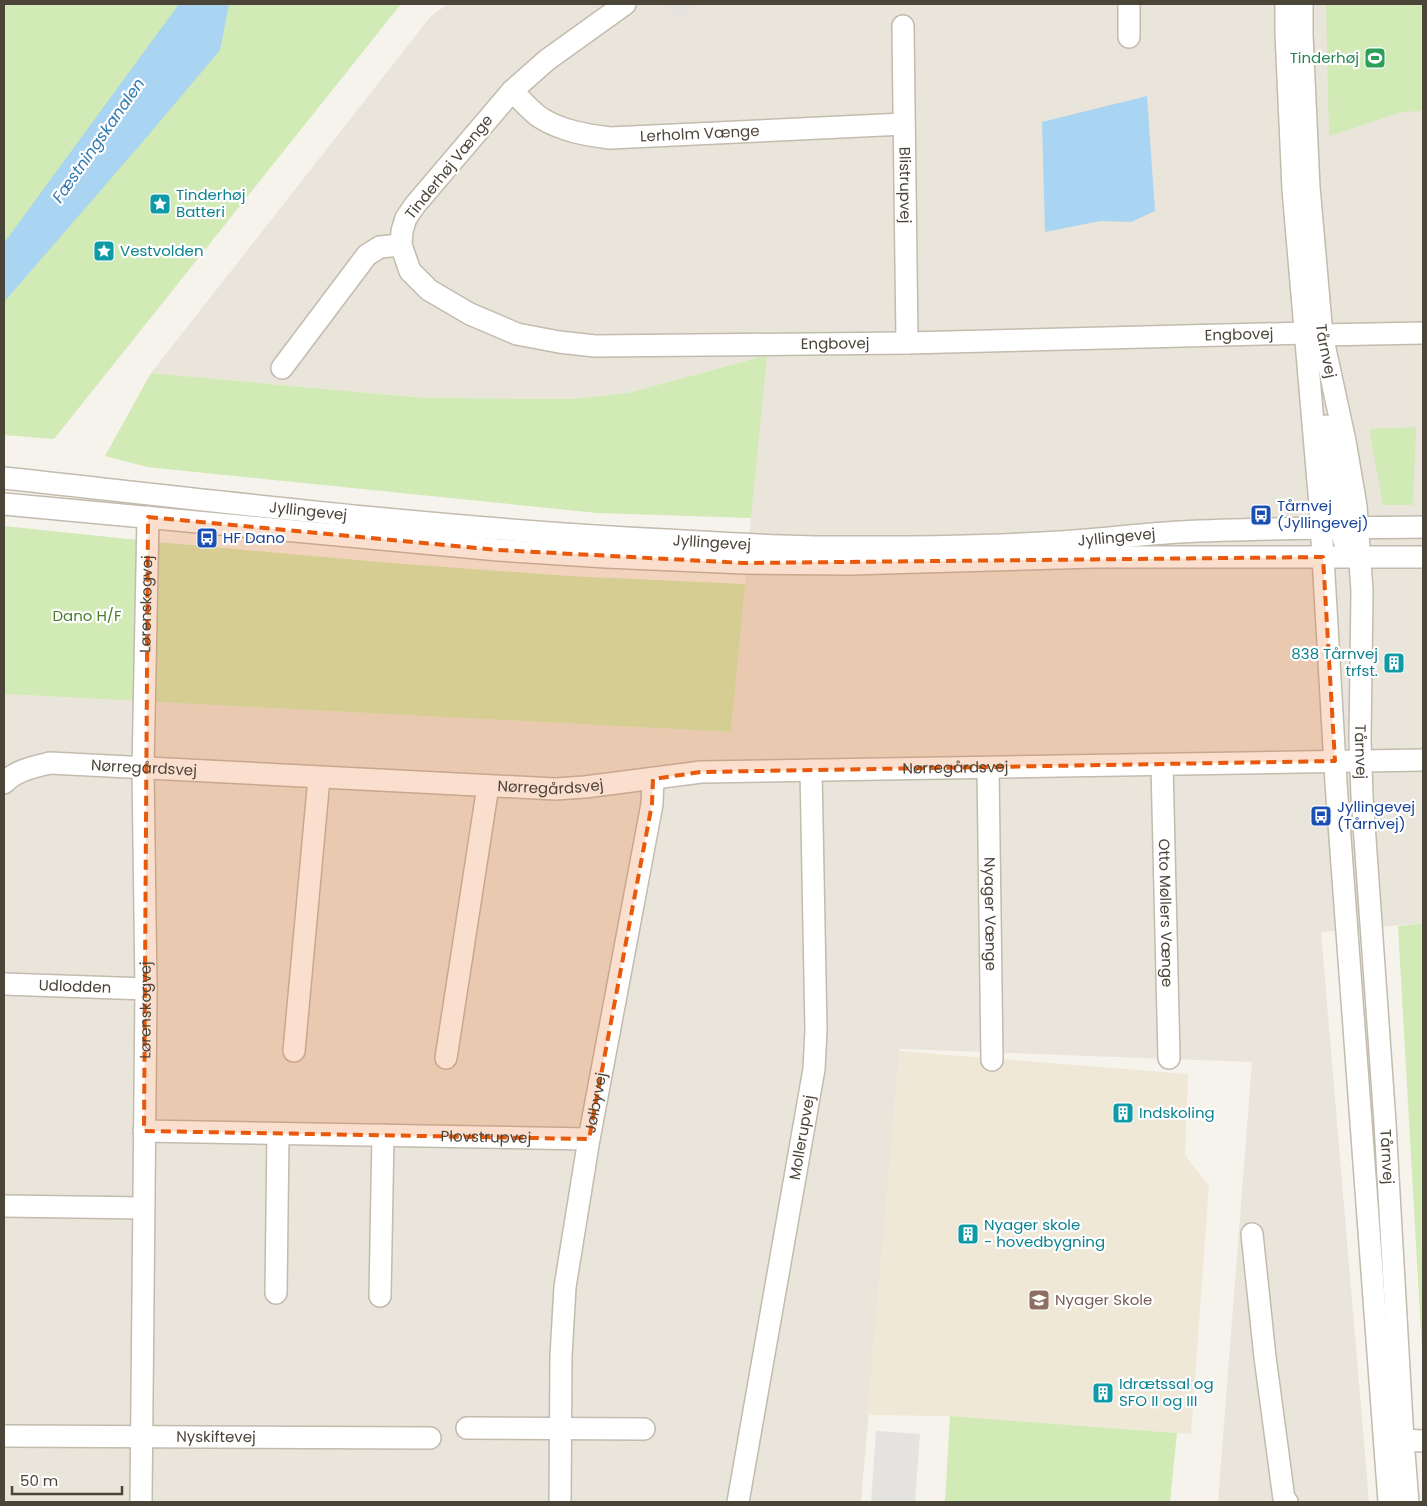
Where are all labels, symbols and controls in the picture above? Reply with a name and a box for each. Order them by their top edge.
sports icon: Tinderhøj [1363,46,1387,70]
place label: Tinderhøj [1290,47,1359,68]
water label: Fæstningskanalen [47,73,150,207]
street label: Tinderhøj Vænge [400,110,497,223]
street label: Lerholm Vænge [640,120,760,147]
street label: Blistrupvej [895,146,916,223]
place label: Tinderhøj Batteri [176,184,245,222]
place icon: Tinderhøj Batteri [148,192,172,216]
place icon: Vestvolden [92,239,116,263]
place label: Vestvolden [120,240,203,261]
street label: Engbovej [1204,323,1274,346]
street label: Tårnvej [1311,323,1342,380]
street label: Engbovej [801,332,870,354]
place label: Tårnvej (Jyllingevej) [1277,495,1369,533]
street label: Jyllingevej [268,496,348,525]
bus stop icon: Tårnvej (Jyllingevej) [1249,503,1273,527]
street label: Jyllingevej [1077,523,1156,551]
bus stop icon: HF Dano [195,526,219,550]
place label: HF Dano [223,527,285,548]
street label: Jyllingevej [672,529,751,555]
street label: Lørenskogvej [134,555,157,653]
park label: Dano H/F [52,605,122,626]
place label: 838 Tårnvej trfst. [1291,643,1378,681]
building icon: 838 Tårnvej trfst. [1382,651,1406,675]
street label: Tårnvej [1350,724,1372,779]
street label: Nørregårdsvej [90,754,197,781]
street label: Nørregårdsvej [902,756,1009,779]
street label: Nørregårdsvej [497,774,604,799]
place label: Jyllingevej (Tårnvej) [1337,796,1415,834]
bus stop icon: Jyllingevej (Tårnvej) [1309,804,1333,828]
street label: Otto Møllers Vænge [1154,838,1178,988]
street label: Nyager Vænge [979,857,1002,971]
street label: Lørenskogvej [134,961,156,1059]
street label: Udlodden [38,974,112,998]
street label: Jølbyvej [579,1071,611,1135]
street label: Mollerupvej [784,1093,819,1182]
building icon: Indskoling [1111,1101,1135,1125]
place label: Indskoling [1139,1102,1215,1123]
street label: Plovstrupvej [440,1125,531,1148]
street label: Tårnvej [1375,1129,1399,1185]
place label: Nyager skole - hovedbygning [984,1214,1105,1252]
building icon: Nyager skole - hovedbygning [956,1222,980,1246]
school or university icon: Nyager Skole [1027,1288,1051,1312]
place label: Nyager Skole [1055,1289,1152,1310]
place label: Idrætssal og SFO II og III [1119,1373,1214,1411]
building icon: Idrætssal og SFO II og III [1091,1381,1115,1405]
street label: Nyskiftevej [176,1426,256,1447]
scale bar [12,1464,122,1496]
text: 50 m [20,1470,58,1491]

